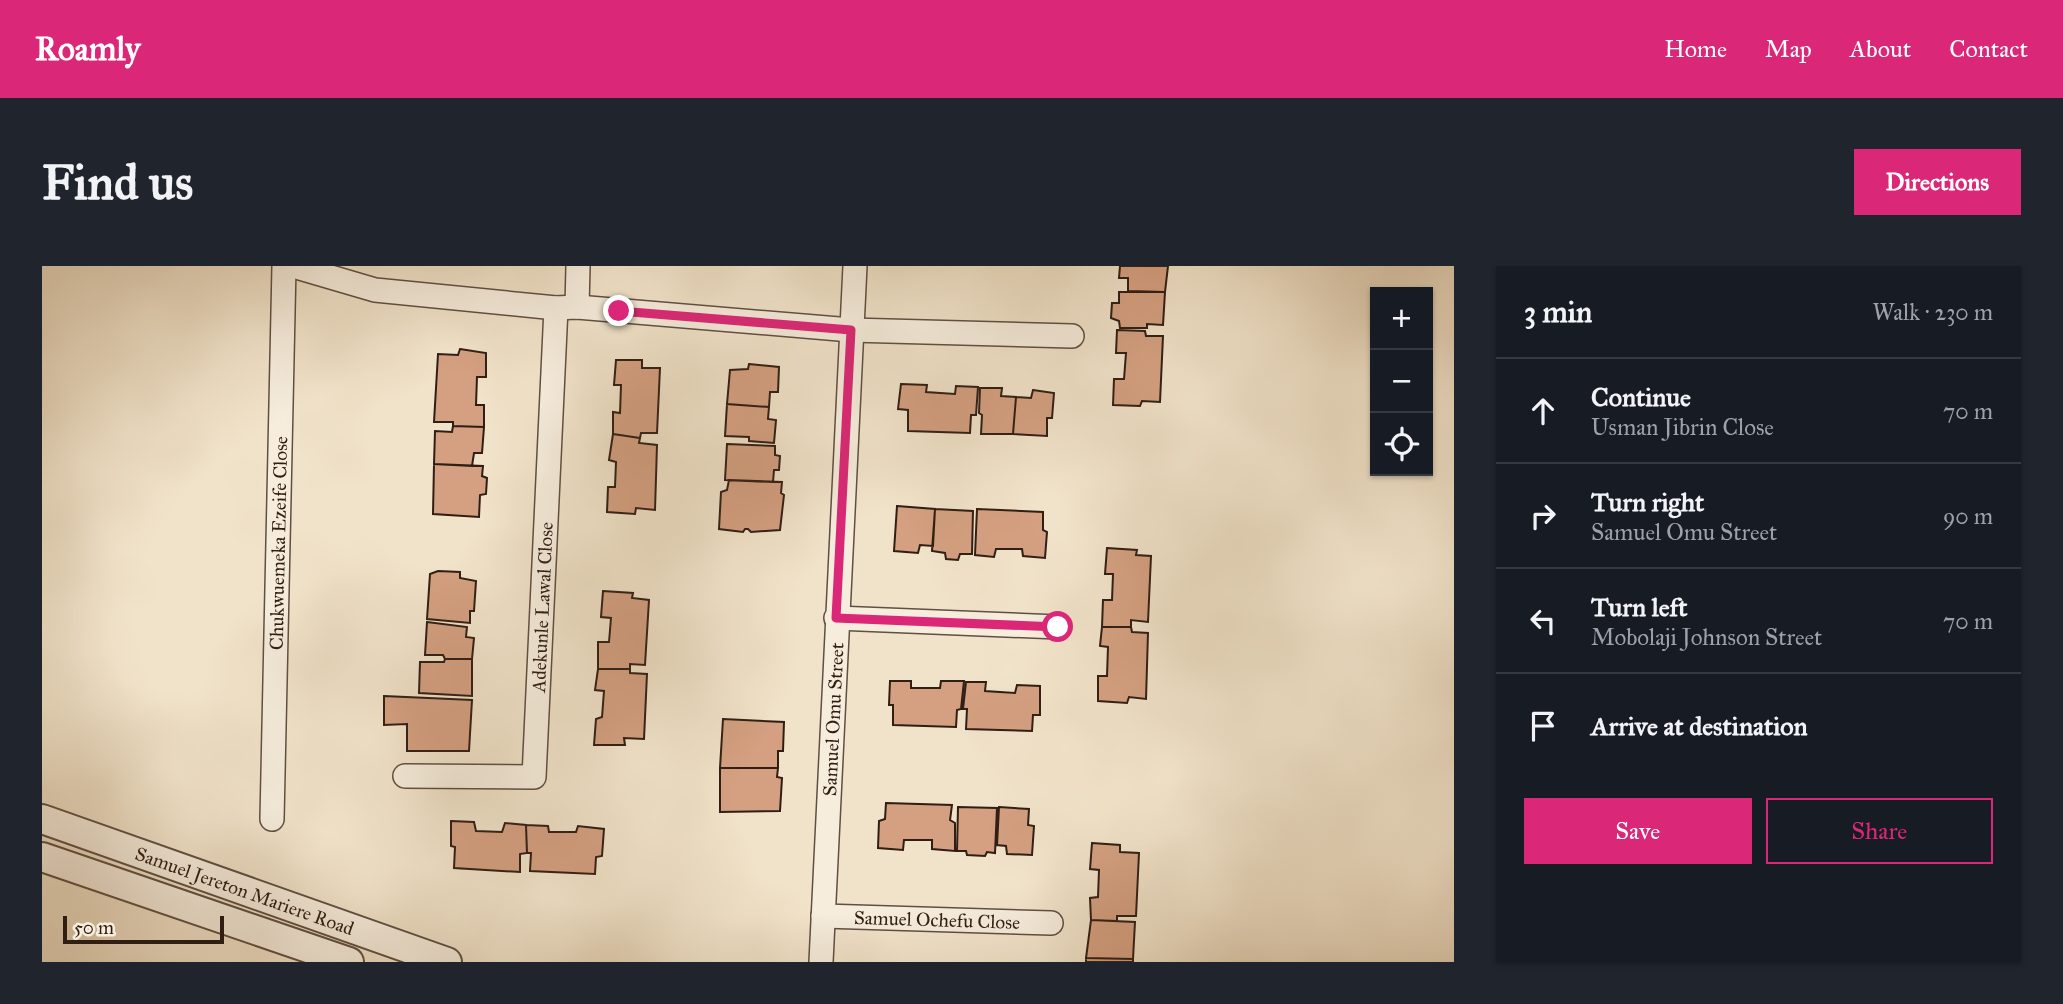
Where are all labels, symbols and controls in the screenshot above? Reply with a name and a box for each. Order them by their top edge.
text: Roamly [35,29,140,69]
text: Home [1664,34,1727,64]
text: Map [1765,34,1812,64]
text: About [1850,34,1911,64]
text: Contact [1949,34,2028,64]
button: Directions [1854,149,2021,215]
text: Find us [42,153,193,212]
map controls [1370,287,1433,476]
button: + [1370,287,1433,350]
text: 3 min [1524,294,1592,330]
route end [603,295,634,326]
text: Walk · 230 m [1873,298,1993,326]
button: − [1370,350,1433,413]
text: Continue [1591,381,1691,413]
icon: ahead [1524,392,1562,430]
text: 70 m [1943,397,1993,425]
button: locate [1370,413,1433,476]
text: Usman Jibrin Close [1591,413,1774,441]
street label: Chukwuemeka Ezeife Close [265,436,292,650]
text: Turn right [1591,486,1704,518]
icon: right [1524,497,1562,535]
text: 90 m [1943,502,1993,530]
text: Samuel Omu Street [1591,518,1777,546]
street label: Adekunle Lawal Close [527,521,558,694]
text: Turn left [1591,591,1687,623]
icon: left [1524,602,1562,640]
text: 70 m [1943,607,1993,635]
route start [1042,611,1073,642]
text: Mobolaji Johnson Street [1591,623,1822,651]
street label: Samuel Omu Street [818,642,849,797]
icon: arrive [1524,707,1562,745]
text: Arrive at destination [1591,710,1808,742]
button: Save [1524,798,1752,864]
button: Share [1766,798,1993,864]
street label: Samuel Jereton Mariere Road [132,842,357,940]
street label: Samuel Ochefu Close [853,906,1020,934]
scale bar [63,913,224,945]
text: 50 m [74,916,114,939]

